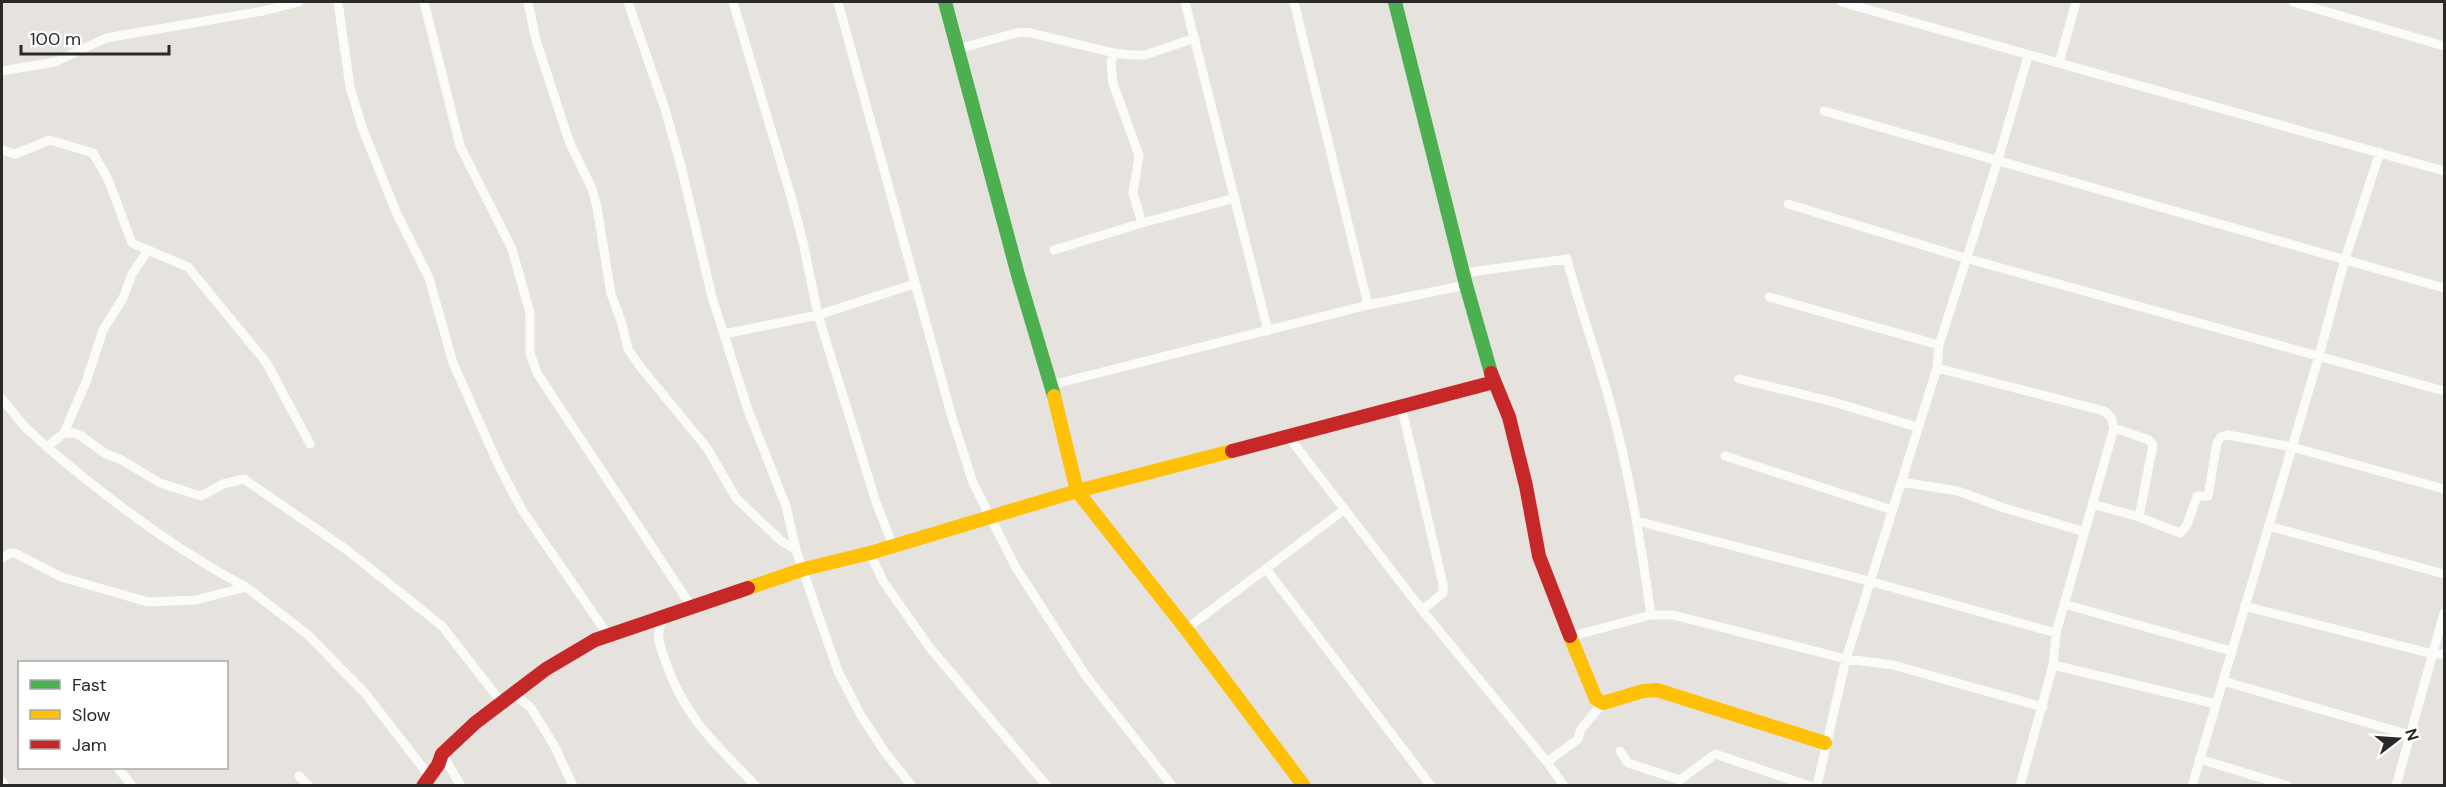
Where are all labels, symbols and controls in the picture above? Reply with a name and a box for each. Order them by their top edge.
scale bar [21,18,170,56]
text: 100 m [30,27,81,51]
legend [18,661,228,769]
text: Fast [72,673,107,697]
text: Slow [72,703,111,727]
north arrow [2368,709,2428,769]
text: N [2400,726,2424,743]
text: Jam [72,733,107,757]

